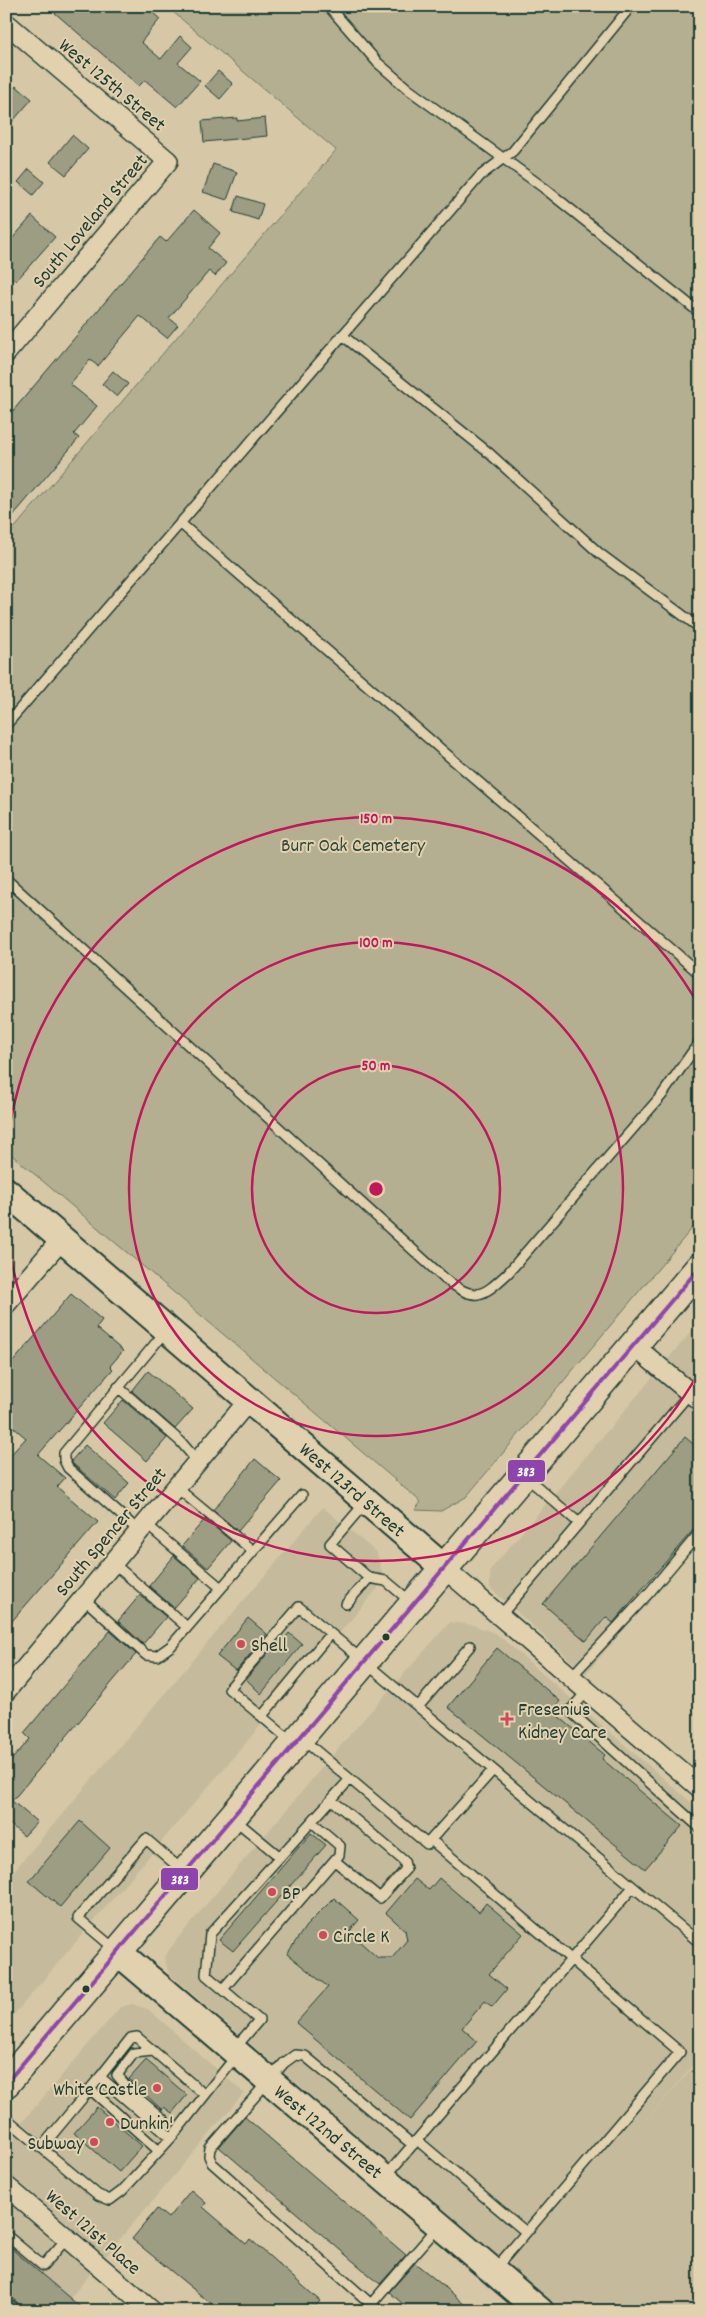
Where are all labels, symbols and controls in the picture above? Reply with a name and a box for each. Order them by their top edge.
street label: West 125th Street [51,33,171,140]
street label: South Loveland Street [27,149,156,295]
text: 150 m [360,809,392,831]
park label: Burr Oak Cemetery [281,833,426,861]
text: 100 m [359,933,393,955]
text: 50 m [362,1056,390,1078]
centre of rings [367,1180,385,1198]
street label: West 123rd Street [292,1437,410,1545]
line badge: 383 [507,1459,546,1483]
street label: South Spencer Street [50,1462,175,1604]
text: 383 [517,1463,535,1483]
unlabelled marker [381,1632,391,1642]
place label: Shell [251,1633,288,1661]
marker: Shell [235,1638,247,1650]
place label: Fresenius Kidney Care [518,1697,607,1748]
marker: Fresenius Kidney Care [500,1712,514,1726]
line badge: 383 [160,1867,199,1891]
text: 383 [171,1871,189,1891]
place label: BP [282,1881,301,1909]
marker: BP [266,1886,278,1898]
place label: Circle K [333,1924,389,1952]
marker: Circle K [317,1929,329,1941]
unlabelled marker [81,1984,91,1994]
place label: White Castle [53,2077,147,2105]
street label: West 122nd Street [267,2079,388,2187]
marker: White Castle [151,2082,163,2094]
place label: Dunkin' [120,2111,173,2139]
marker: Dunkin' [104,2116,116,2128]
place label: Subway [28,2131,85,2159]
marker: Subway [88,2136,100,2148]
street label: West 121st Place [38,2184,146,2283]

